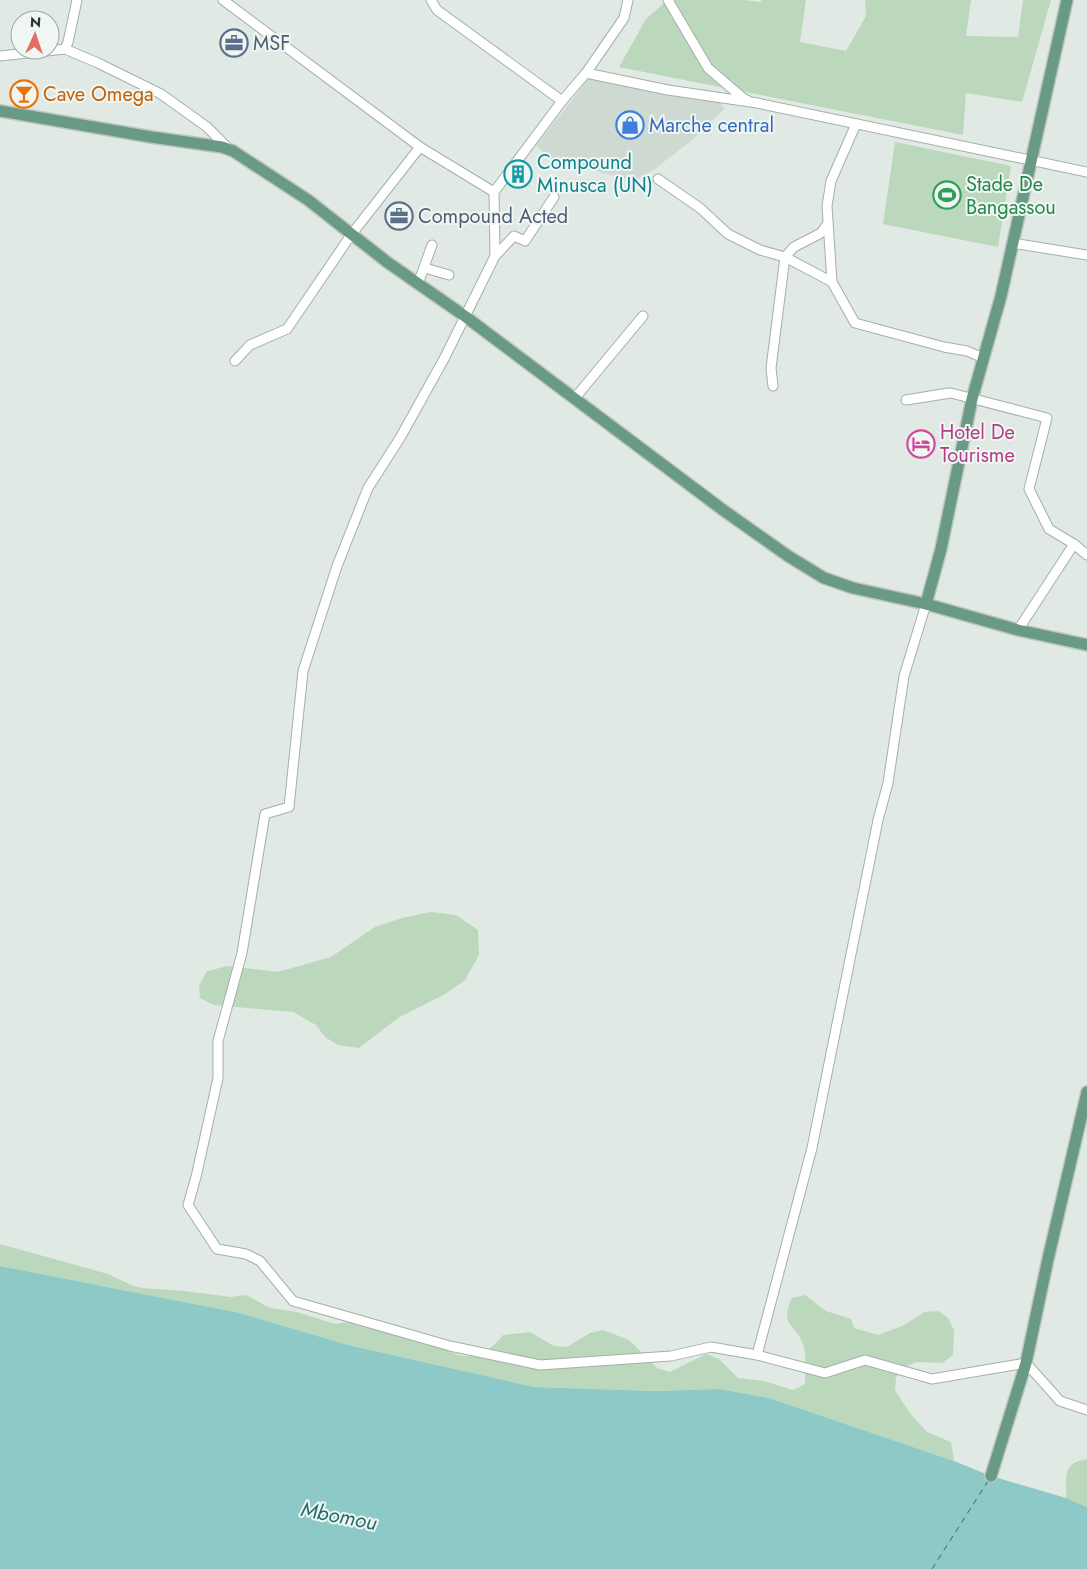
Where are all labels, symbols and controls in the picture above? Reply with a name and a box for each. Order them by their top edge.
north arrow [10,10,60,60]
text: N [30,12,42,32]
office icon: MSF [219,28,249,58]
place label: MSF [253,29,290,58]
bar icon: Cave Omega [9,79,39,109]
place label: Cave Omega [43,80,154,109]
shop icon: Marche central [615,110,645,140]
place label: Marche central [649,111,774,140]
place label: Compound Minusca (UN) [537,148,653,200]
building icon: Compound Minusca (UN) [503,159,533,189]
place label: Stade De Bangassou [966,170,1056,222]
sports icon: Stade De Bangassou [932,180,962,210]
office icon: Compound Acted [384,201,414,231]
place label: Compound Acted [418,202,568,231]
place label: Hotel De Tourisme [940,418,1015,470]
hotel icon: Hotel De Tourisme [906,429,936,459]
water label: Mbomou [298,1494,380,1538]

